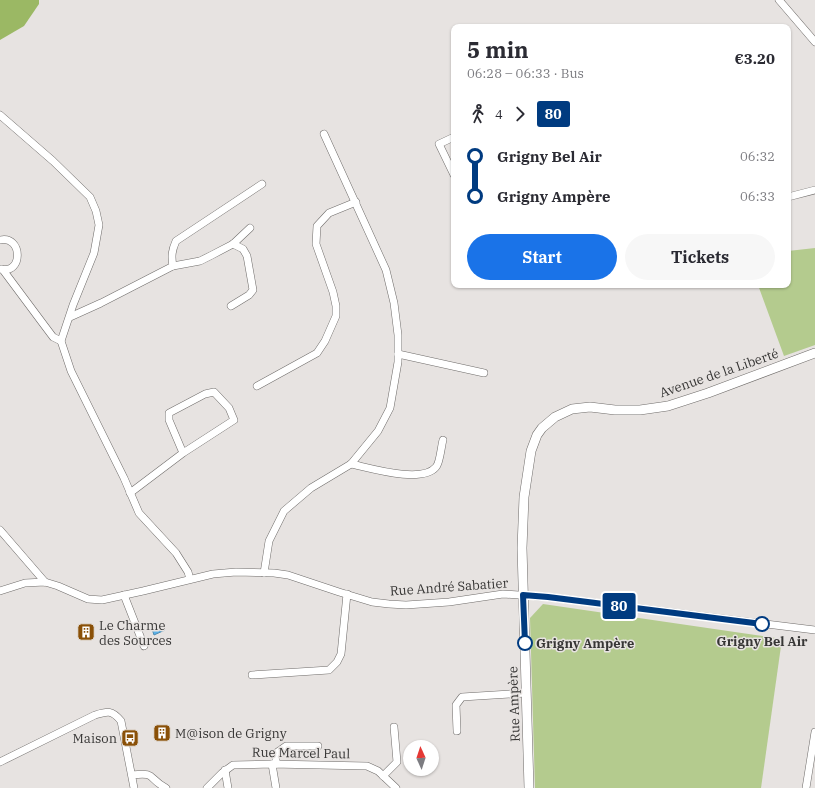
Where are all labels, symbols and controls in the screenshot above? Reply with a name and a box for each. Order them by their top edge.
text: 5 min [467,35,529,64]
text: €3.20 [734,49,775,68]
text: 06:28 – 06:33 · Bus [467,65,584,82]
icon: walk [467,103,489,125]
icon: forward [509,103,531,125]
text: 80 [545,105,562,123]
text: 4 [495,106,503,123]
text: Grigny Bel Air [497,147,602,166]
text: 06:32 [740,148,775,165]
text: Grigny Ampère [497,187,611,206]
text: 06:33 [740,188,775,205]
button: Start [467,234,617,280]
button: Tickets [625,234,775,280]
street label: Avenue de la Liberté [657,345,781,401]
street label: Rue André Sabatier [389,574,509,600]
line badge: 80 [601,593,637,619]
text: 80 [611,597,627,615]
marker: Grigny Bel Air [754,616,770,632]
place label: Le Charme des Sources [99,617,172,649]
building icon: Le Charme des Sources [76,622,96,642]
place label: Grigny Bel Air [717,633,808,650]
marker: Grigny Ampère [517,635,533,651]
place label: Grigny Ampère [536,635,634,652]
street label: Rue Ampère [504,666,524,742]
building icon: M@ison de Grigny [152,723,172,743]
place label: M@ison de Grigny [175,725,287,742]
bus stop icon: Maison [120,728,140,748]
place label: Maison [72,730,117,747]
north arrow [403,740,439,776]
map controls [403,740,439,776]
street label: Rue Marcel Paul [252,744,350,762]

